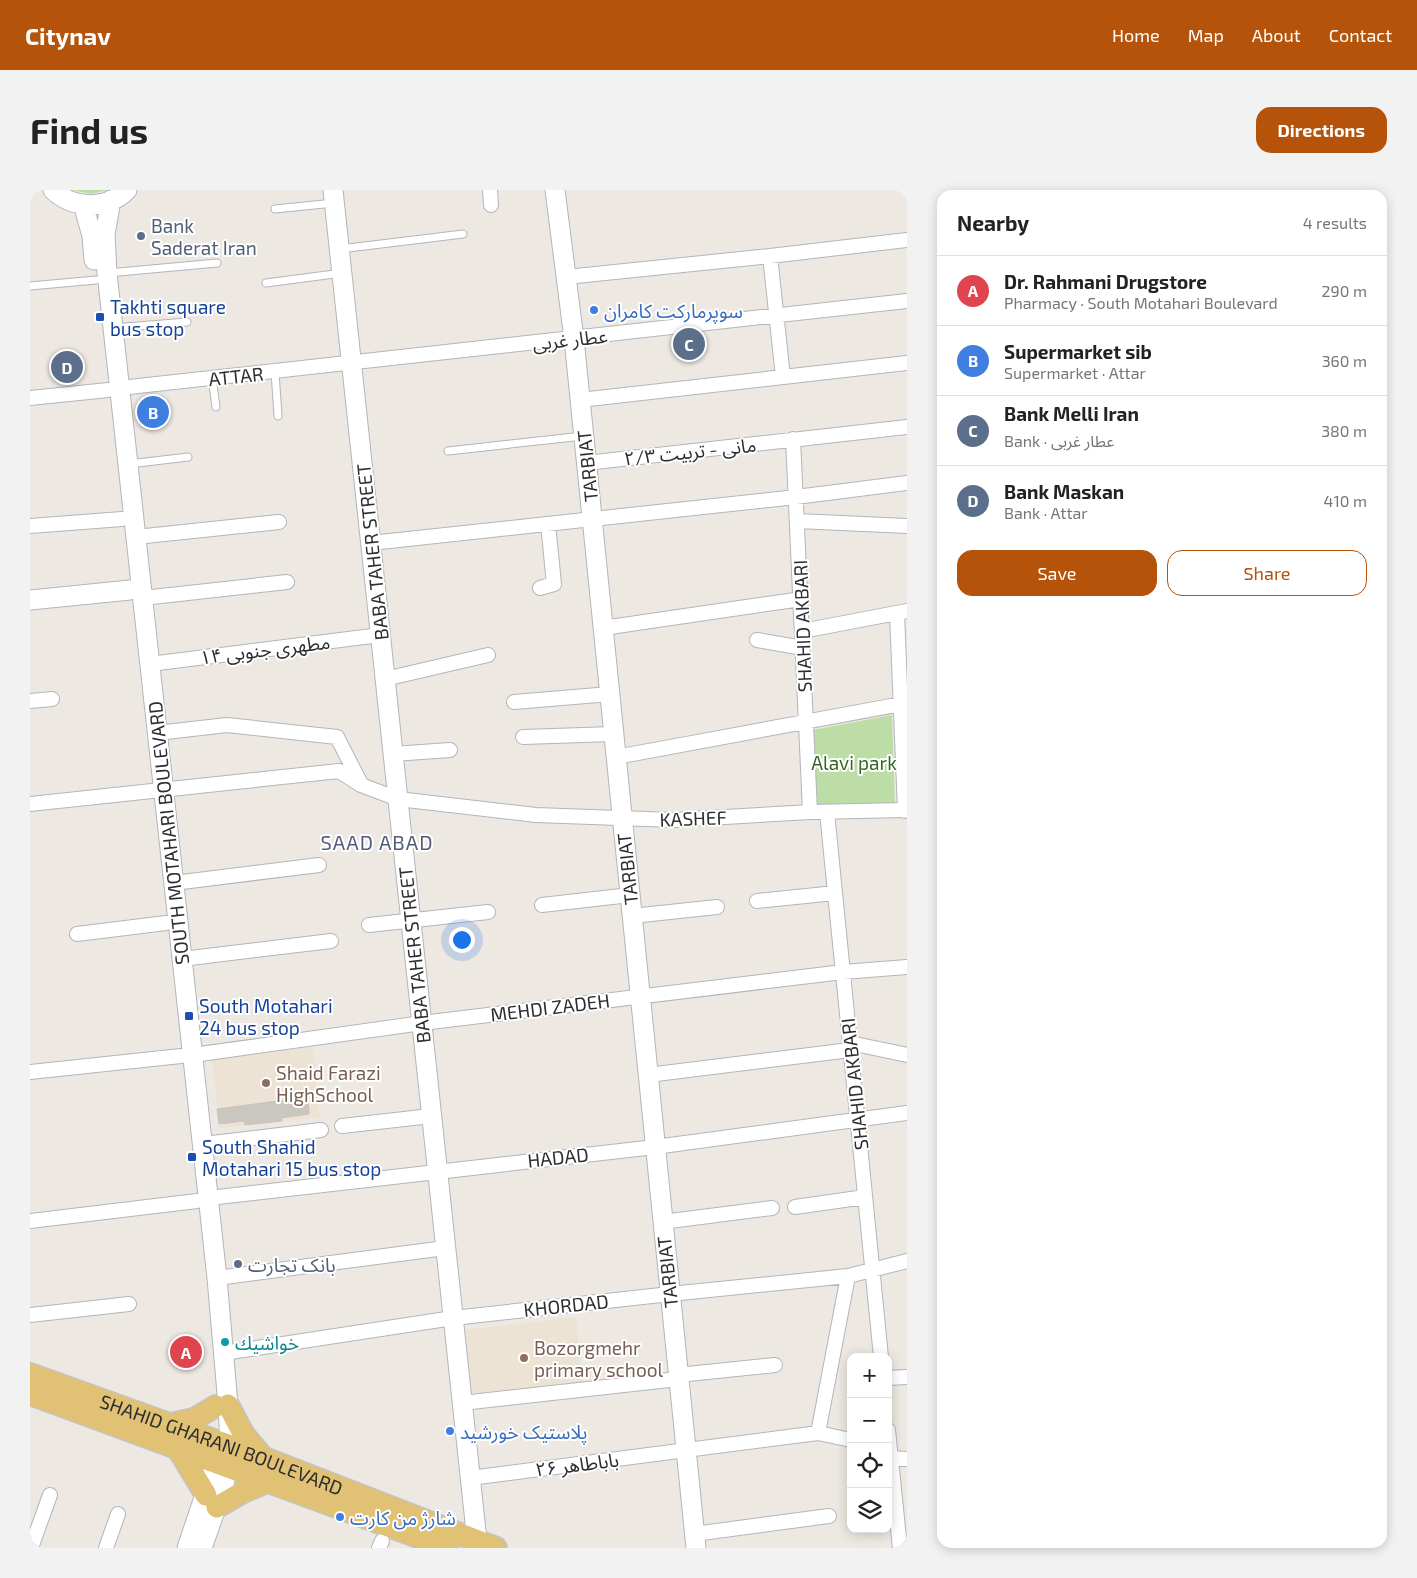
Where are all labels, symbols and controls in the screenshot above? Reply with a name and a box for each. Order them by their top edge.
text: Citynav [25,21,111,50]
text: Home [1112,24,1160,46]
text: Map [1188,24,1224,46]
text: About [1252,24,1301,46]
text: Contact [1329,24,1392,46]
button: Directions [1256,107,1387,153]
text: Find us [30,109,148,151]
text: Nearby [957,210,1029,235]
text: 4 results [1303,213,1367,232]
place label: Bank Saderat Iran [151,214,257,259]
marker: Bank Saderat Iran [135,230,147,242]
text: Dr. Rahmani Drugstore [1004,270,1207,293]
text: A [968,281,978,300]
text: 290 m [1322,281,1367,300]
text: Pharmacy · South Motahari Boulevard [1004,293,1278,312]
place label: Takhti square bus stop [110,295,226,340]
place label: سوپرمارکت کامران [604,299,743,324]
marker: سوپرمارکت کامران [588,304,600,316]
marker: Takhti square bus stop [94,311,106,323]
street label: عطار غربی [531,324,609,355]
pin: C [673,325,705,363]
text: Supermarket sib [1004,340,1152,363]
pin: D [51,348,83,386]
text: B [968,351,978,370]
text: 360 m [1322,351,1367,370]
street label: ATTAR [207,362,265,390]
text: Supermarket · Attar [1004,363,1146,382]
pin: B [137,393,169,431]
text: Bank Melli Iran [1004,402,1139,425]
text: C [968,421,978,440]
text: 380 m [1321,421,1367,440]
street label: TARBIAT [572,429,602,503]
text: Bank · عطار غربی [1004,431,1114,450]
street label: مانی - تربیت ۲/۳ [623,433,757,470]
street label: BABA TAHER STREET [351,463,393,641]
text: Bank Maskan [1004,480,1124,503]
text: D [968,491,978,510]
text: 410 m [1324,491,1367,510]
text: Bank · Attar [1004,503,1088,522]
button: Save [957,550,1157,596]
button: Share [1167,550,1367,596]
street label: SHAHID AKBARI [788,559,816,693]
street label: مطهری جنوبی ۱۴ [199,630,332,669]
street label: SOUTH MOTAHARI BOULEVARD [143,700,193,966]
park label: Alavi park [811,751,897,774]
street label: KASHEF [659,805,727,831]
district label: SAAD ABAD [321,830,433,854]
street label: TARBIAT [612,832,642,906]
street label: BABA TAHER STREET [393,866,435,1044]
your location [449,927,475,953]
street label: MEHDI ZADEH [489,988,611,1026]
place label: South Motahari 24 bus stop [199,994,333,1039]
marker: South Motahari 24 bus stop [183,1010,195,1022]
street label: SHAHID AKBARI [836,1017,872,1151]
place label: Shaid Farazi HighSchool [276,1061,381,1106]
marker: Shaid Farazi HighSchool [260,1077,272,1089]
place label: South Shahid Motahari 15 bus stop [202,1135,381,1180]
street label: HADAD [526,1142,590,1172]
marker: South Shahid Motahari 15 bus stop [186,1151,198,1163]
street label: TARBIAT [652,1235,682,1309]
place label: بانک تجارت [248,1253,336,1277]
marker: بانک تجارت [232,1258,244,1270]
street label: KHORDAD [522,1289,610,1321]
place label: خواشيك [235,1331,299,1355]
pin: A [170,1333,202,1371]
marker: خواشيك [219,1336,231,1348]
place label: Bozorgmehr primary school [534,1336,663,1381]
marker: Bozorgmehr primary school [518,1352,530,1364]
map controls [847,1353,892,1533]
button: + [847,1353,892,1398]
street label: SHAHID GHARANI BOULEVARD [97,1389,346,1499]
button: − [847,1398,892,1443]
place label: پلاستیک خورشید [460,1420,588,1445]
marker: پلاستیک خورشید [444,1425,456,1437]
button: locate [847,1443,892,1488]
street label: باباطاهر ۲۶ [534,1447,620,1482]
button: layers [847,1488,892,1533]
place label: شارژ من کارت [350,1506,456,1530]
marker: شارژ من کارت [334,1511,346,1523]

